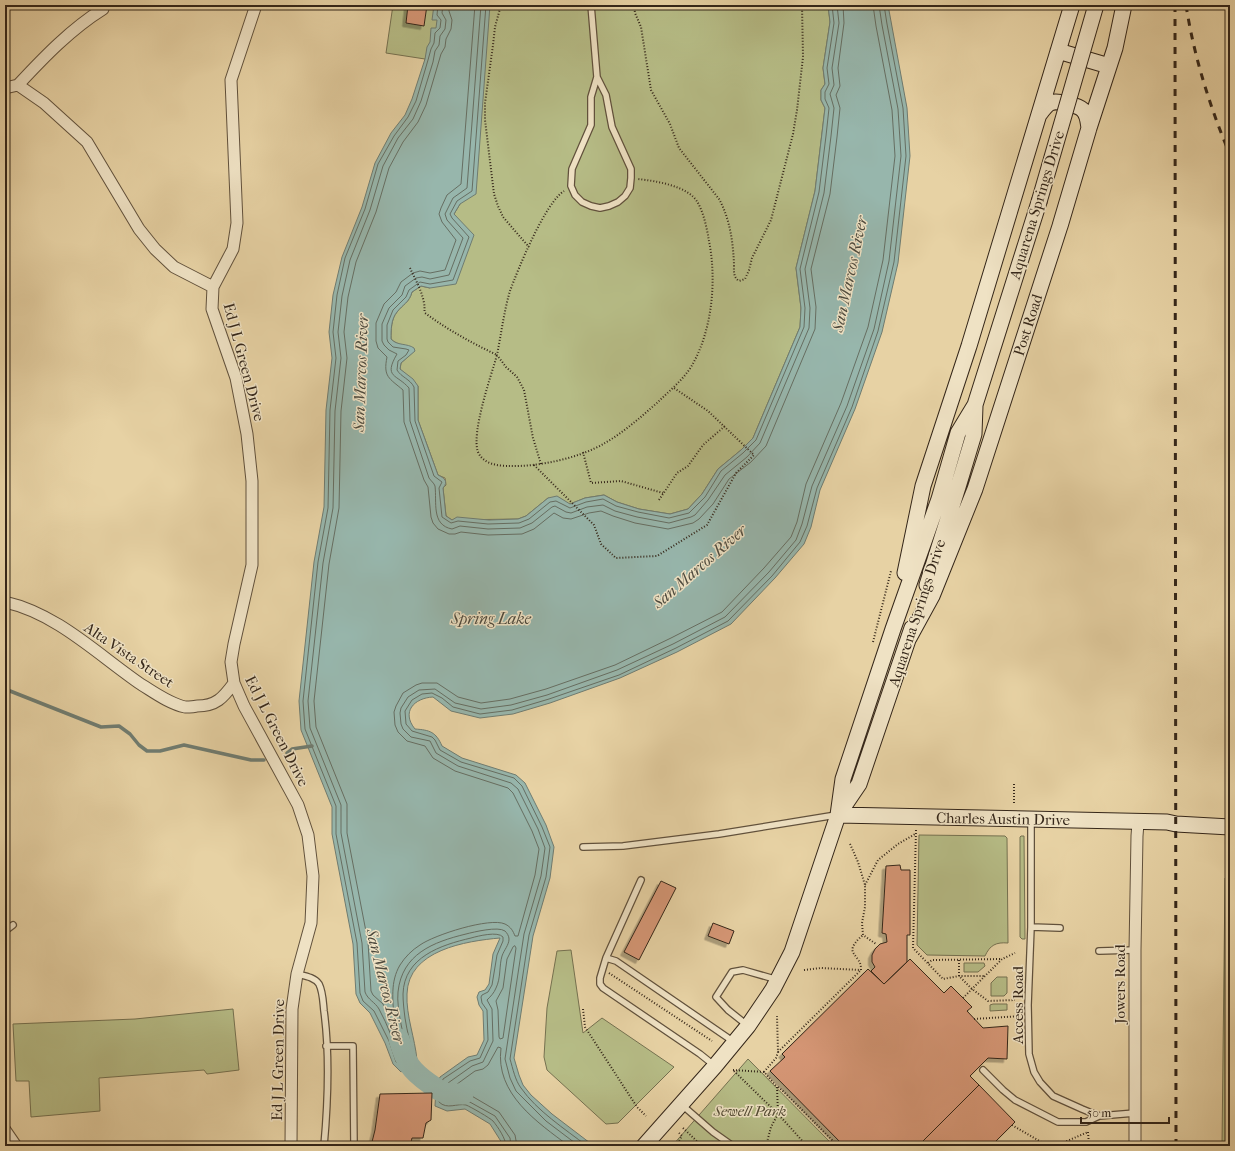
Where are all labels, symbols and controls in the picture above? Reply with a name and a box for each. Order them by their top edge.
street label: Aquarena Springs Drive [1006,128,1068,282]
water label: San Marcos River [828,213,871,335]
street label: Post Road [1010,291,1047,358]
street label: Ed J L Green Drive [220,301,269,424]
water label: San Marcos River [349,312,372,433]
water label: San Marcos River [648,519,751,613]
street label: Aquarena Springs Drive [884,536,950,690]
water label: Spring Lake [450,609,532,628]
street label: Alta Vista Street [80,618,178,692]
street label: Ed J L Green Drive [241,673,313,790]
street label: Charles Austin Drive [936,809,1071,829]
water label: San Marcos River [362,926,409,1047]
street label: Jowers Road [1111,943,1129,1025]
street label: Access Road [1009,965,1027,1045]
street label: Ed J L Green Drive [268,998,288,1121]
scale bar [1081,1099,1169,1125]
park label: Sewell Park [713,1102,787,1120]
text: 50 m [1087,1106,1111,1120]

